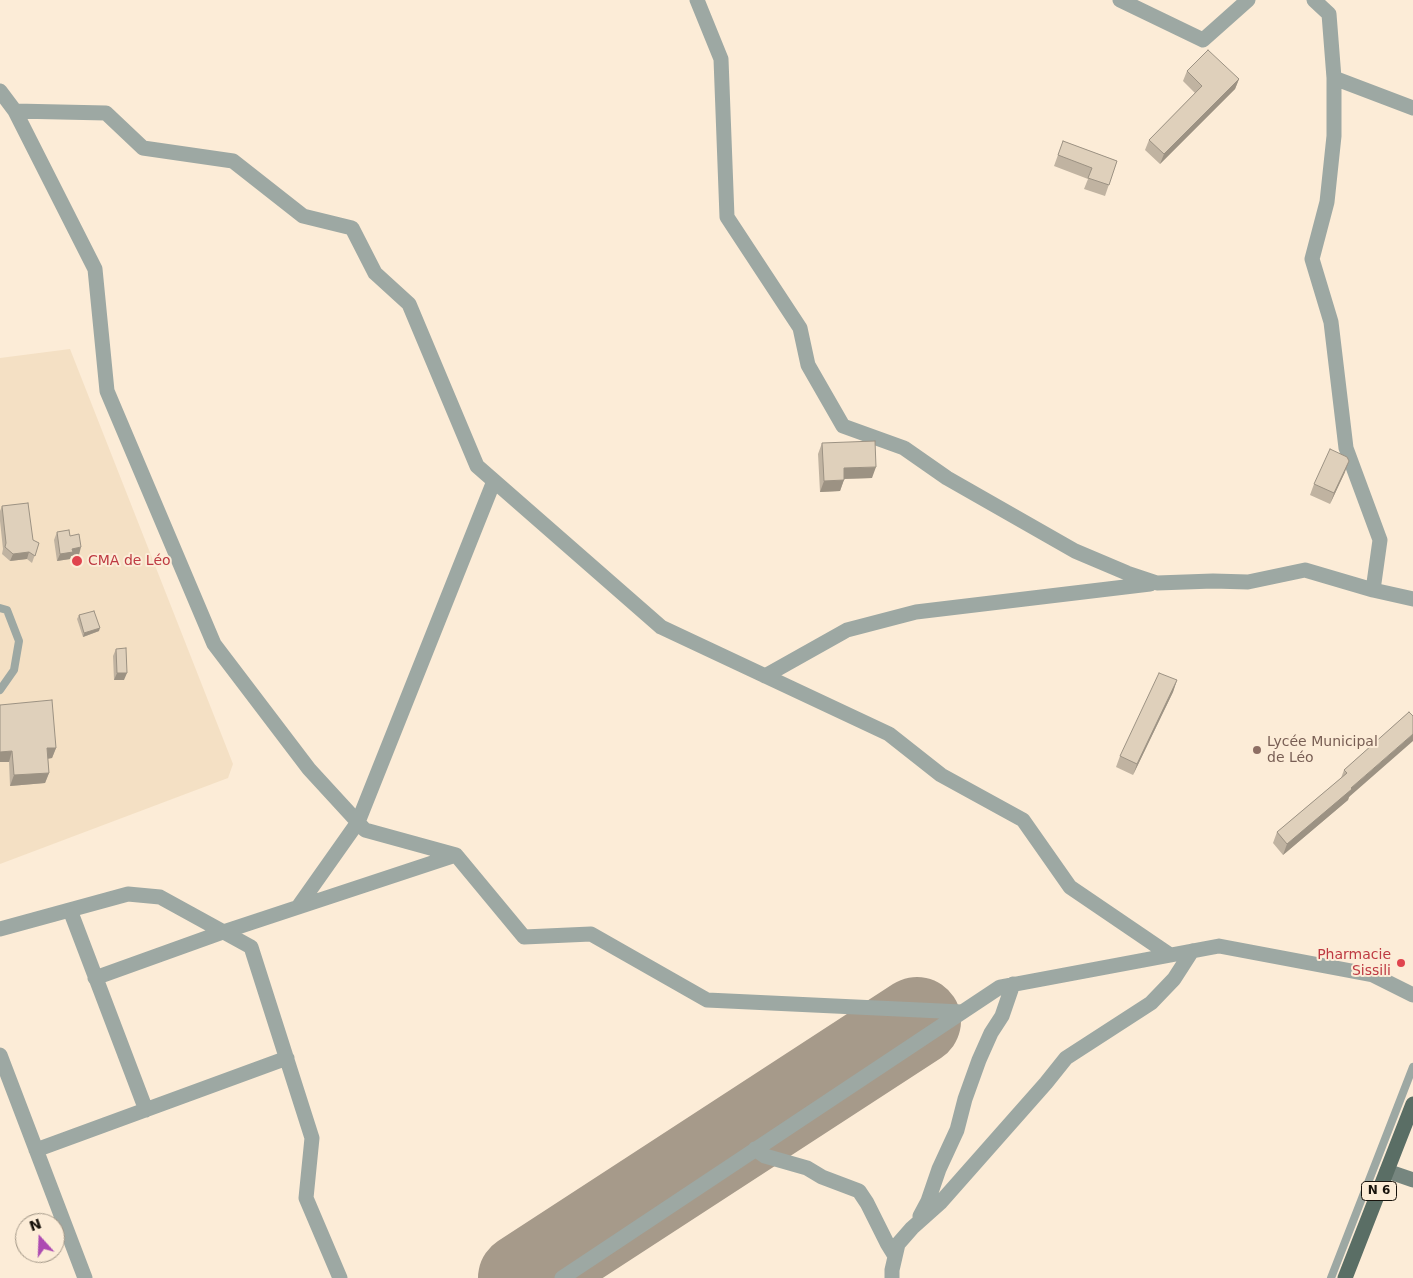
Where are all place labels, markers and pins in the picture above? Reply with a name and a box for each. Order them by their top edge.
place label: CMA de Léo [88,553,171,569]
marker: CMA de Léo [70,554,84,568]
place label: Lycée Municipal de Léo [1267,734,1378,766]
marker: Lycée Municipal de Léo [1251,744,1263,756]
place label: Pharmacie Sissili [1317,947,1391,980]
marker: Pharmacie Sissili [1395,957,1407,969]

